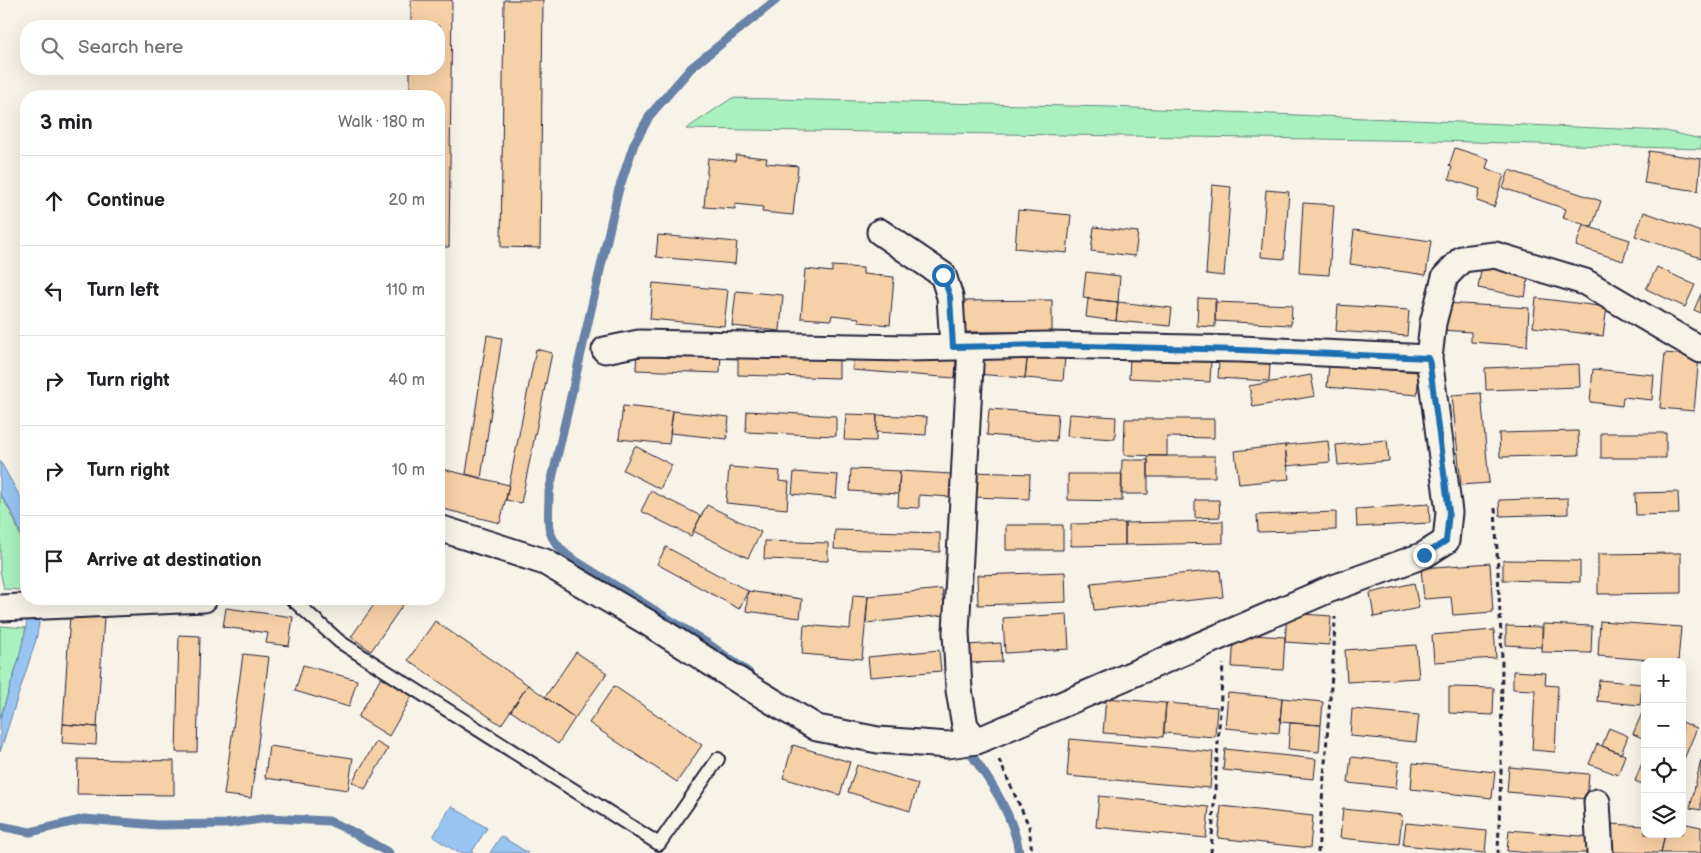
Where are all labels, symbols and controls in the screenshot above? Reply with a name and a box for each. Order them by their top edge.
search box [20,20,445,75]
icon: search [38,34,66,62]
text: Search here [78,36,183,59]
text: 3 min [40,110,93,135]
text: Walk · 180 m [338,113,425,132]
icon: ahead [40,187,68,215]
text: Continue [87,189,165,212]
text: 20 m [389,191,425,210]
route start [932,264,955,287]
icon: left [40,277,68,305]
text: Turn left [87,279,159,302]
text: 110 m [386,281,425,300]
icon: right [40,367,68,395]
text: Turn right [87,369,170,392]
text: 40 m [388,371,425,390]
icon: right [40,457,68,485]
text: Turn right [87,459,170,482]
text: 10 m [392,461,425,480]
route end [1413,544,1436,567]
icon: arrive [40,547,68,575]
text: Arrive at destination [87,549,262,572]
map controls [1641,658,1686,838]
button: + [1641,658,1686,703]
button: − [1641,703,1686,748]
button: locate [1641,748,1686,793]
button: layers [1641,793,1686,838]

